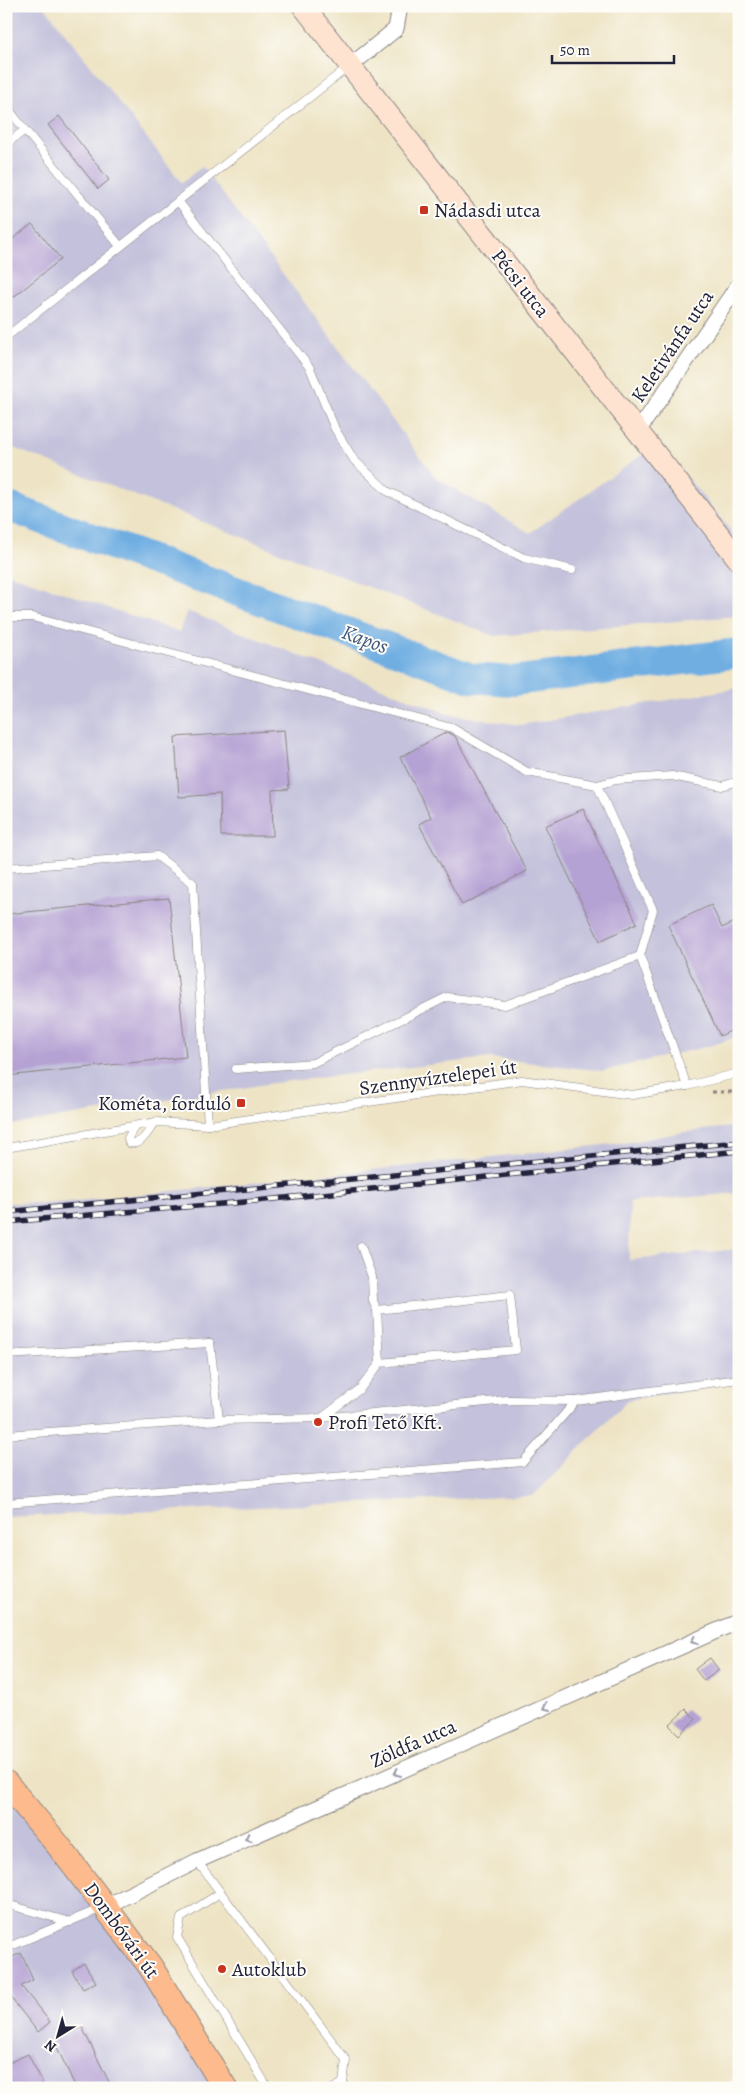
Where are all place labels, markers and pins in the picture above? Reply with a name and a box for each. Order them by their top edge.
place label: Nádasdi utca [434,197,541,224]
marker: Nádasdi utca [418,204,430,216]
place label: Kométa, forduló [98,1090,231,1117]
marker: Kométa, forduló [235,1097,247,1109]
place label: Profi Tető Kft. [328,1409,443,1436]
marker: Profi Tető Kft. [312,1416,324,1428]
place label: Autoklub [231,1956,306,1983]
marker: Autoklub [216,1963,228,1975]

